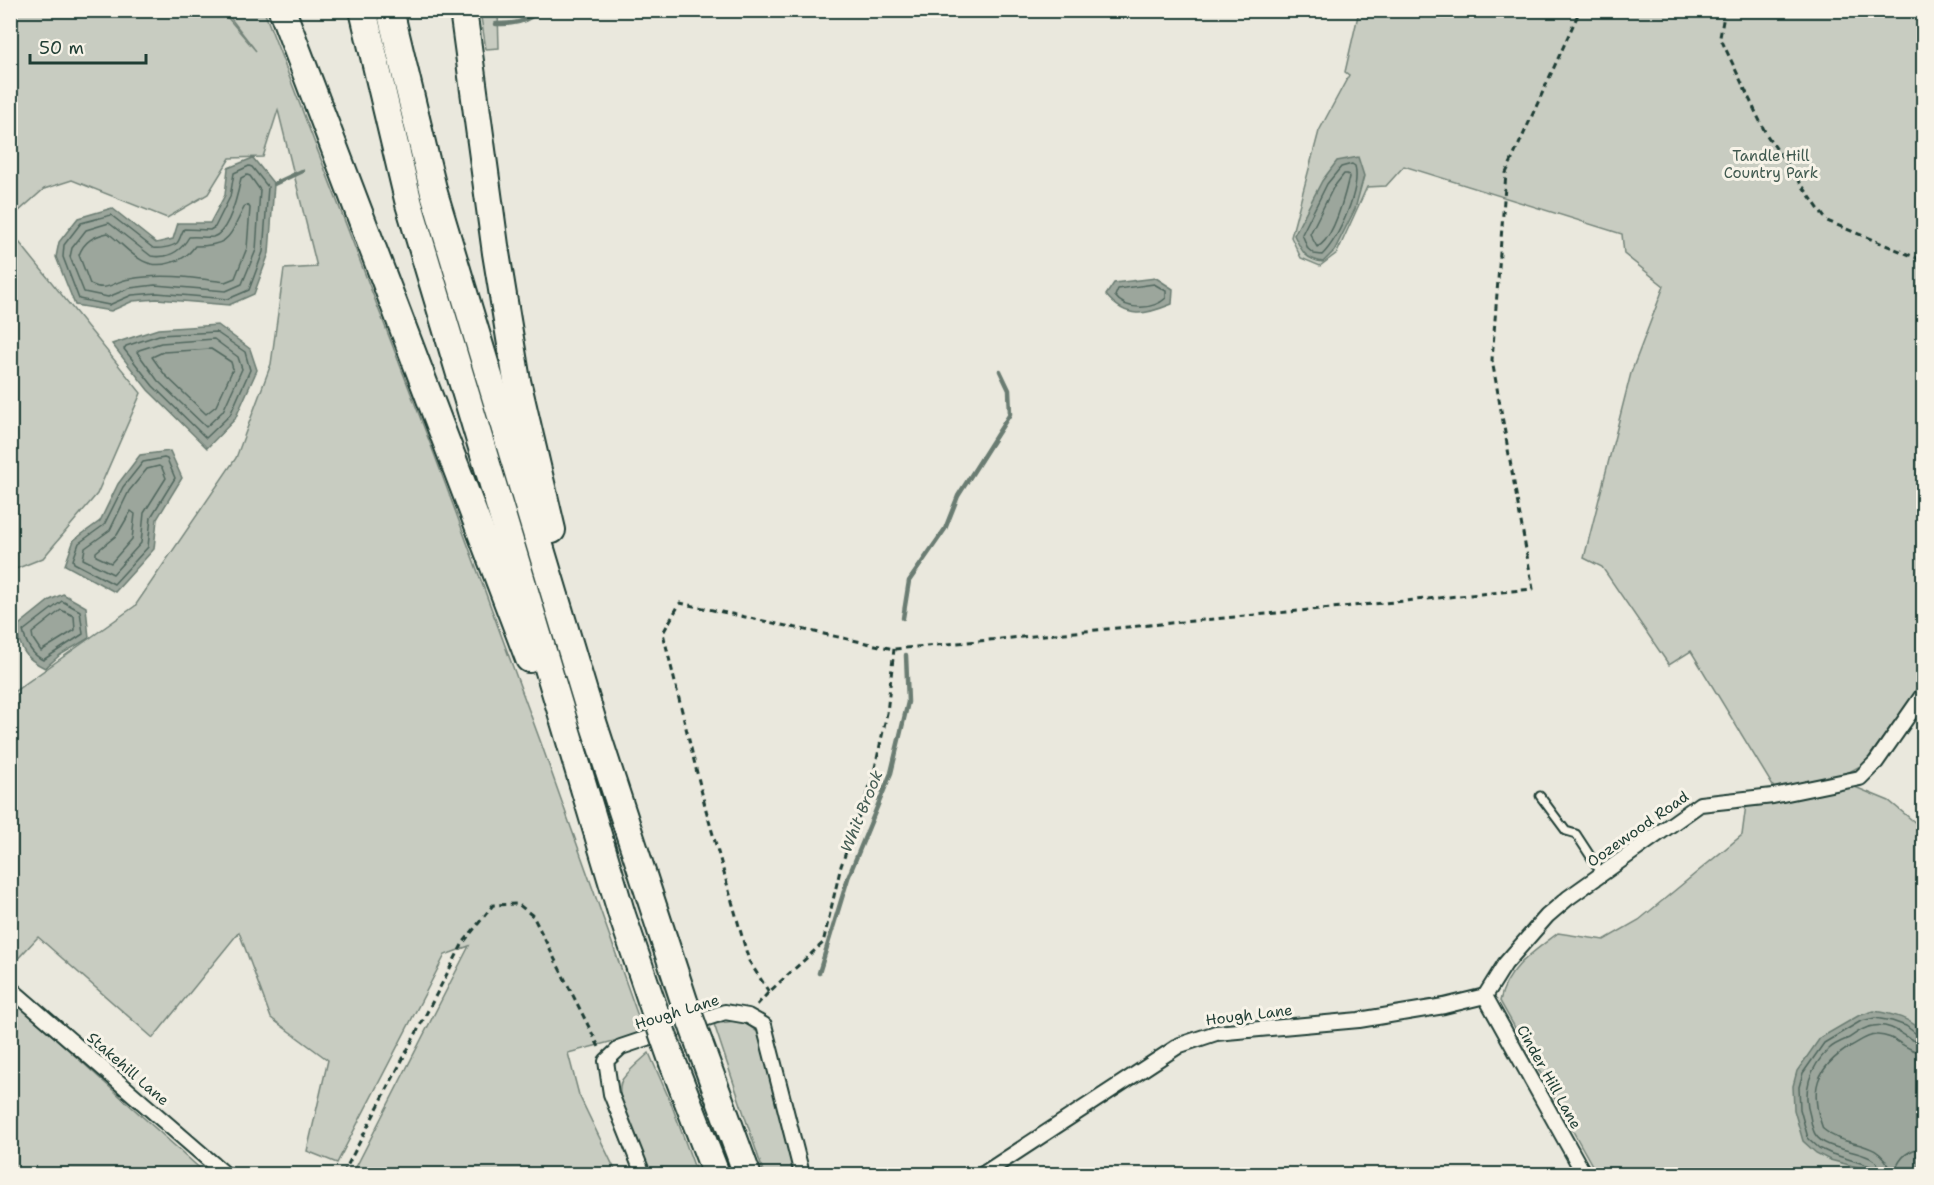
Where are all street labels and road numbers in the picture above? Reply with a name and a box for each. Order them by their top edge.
street label: Oozewood Road [1583,786,1693,872]
street label: Hough Lane [632,990,722,1034]
street label: Hough Lane [1204,1000,1294,1030]
street label: Cinder Hill Lane [1512,1021,1586,1133]
street label: Stakehill Lane [83,1028,173,1110]

